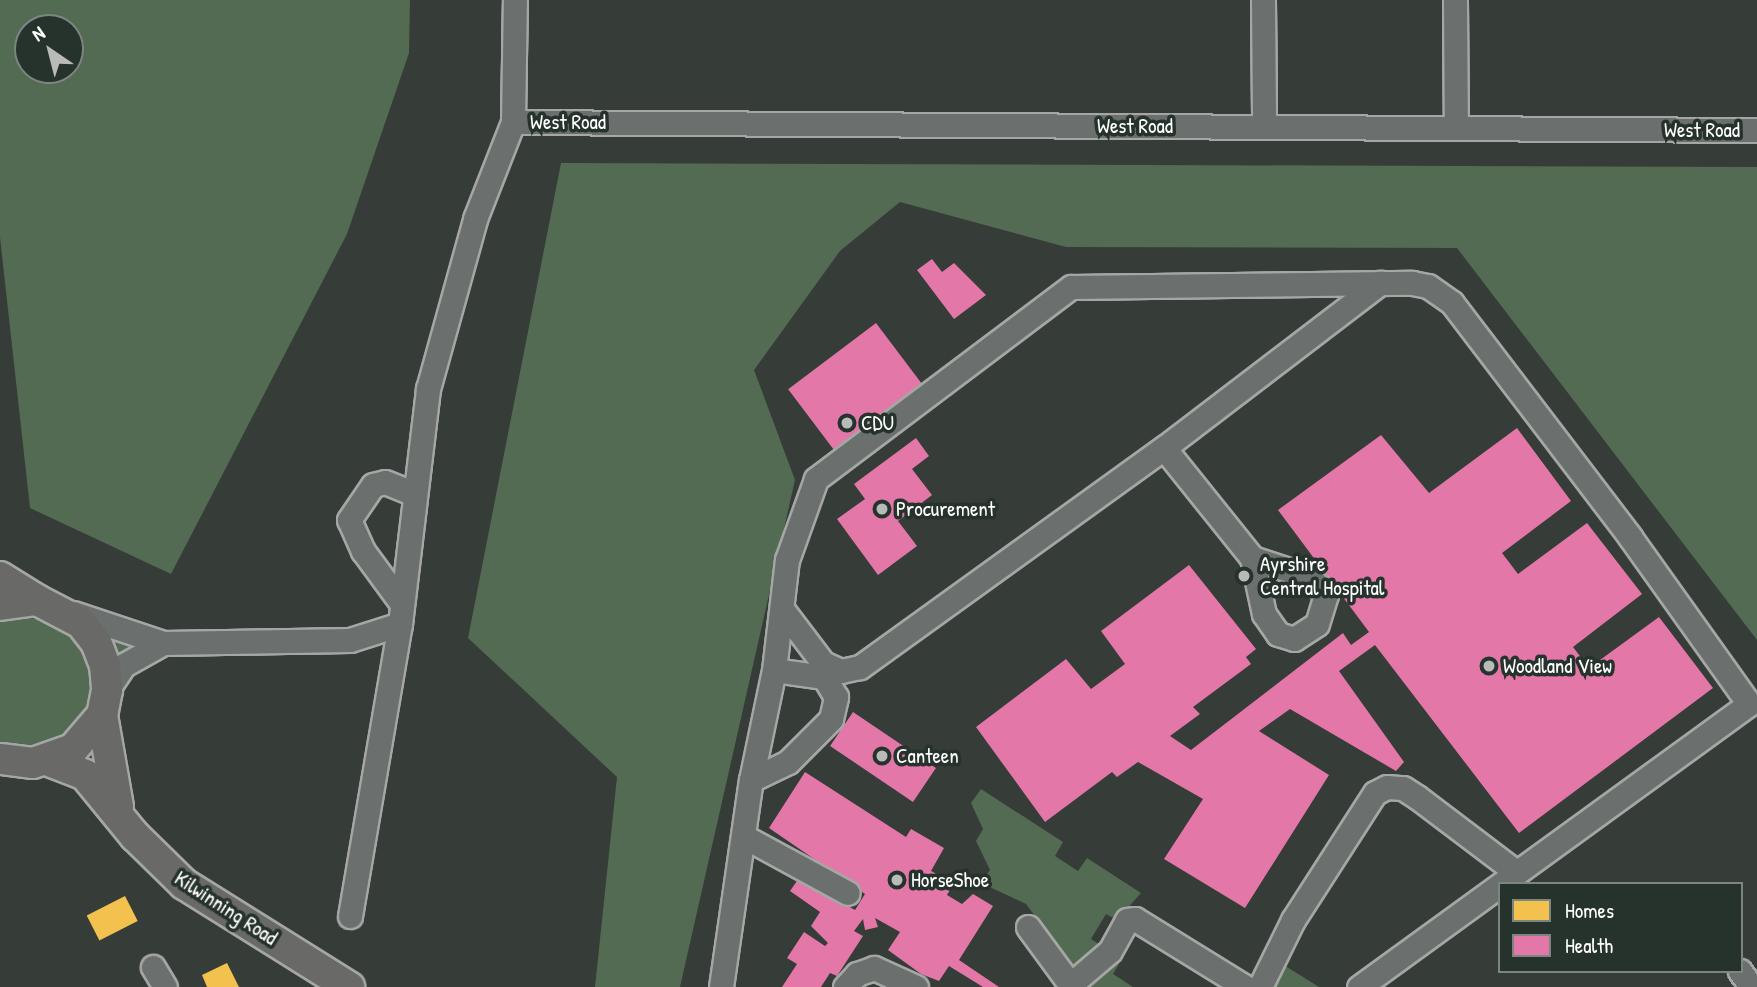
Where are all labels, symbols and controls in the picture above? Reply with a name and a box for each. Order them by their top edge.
north arrow [14,14,84,84]
text: N [26,20,50,47]
street label: West Road [530,109,606,135]
street label: West Road [1097,113,1173,139]
street label: West Road [1664,117,1740,143]
place label: CDU [861,410,894,436]
marker: CDU [839,415,855,431]
place label: Procurement [896,496,995,522]
marker: Procurement [874,501,890,517]
place label: Ayrshire Central Hospital [1260,551,1384,601]
marker: Ayrshire Central Hospital [1234,566,1254,586]
place label: Woodland View [1503,653,1612,679]
marker: Woodland View [1481,658,1497,674]
place label: Canteen [896,743,959,769]
marker: Canteen [874,748,890,764]
street label: Kilwinning Road [170,865,282,951]
place label: HorseShoe [911,867,989,893]
marker: HorseShoe [889,872,905,888]
legend [1498,882,1743,973]
text: Homes [1565,896,1614,925]
text: Health [1565,931,1613,960]

